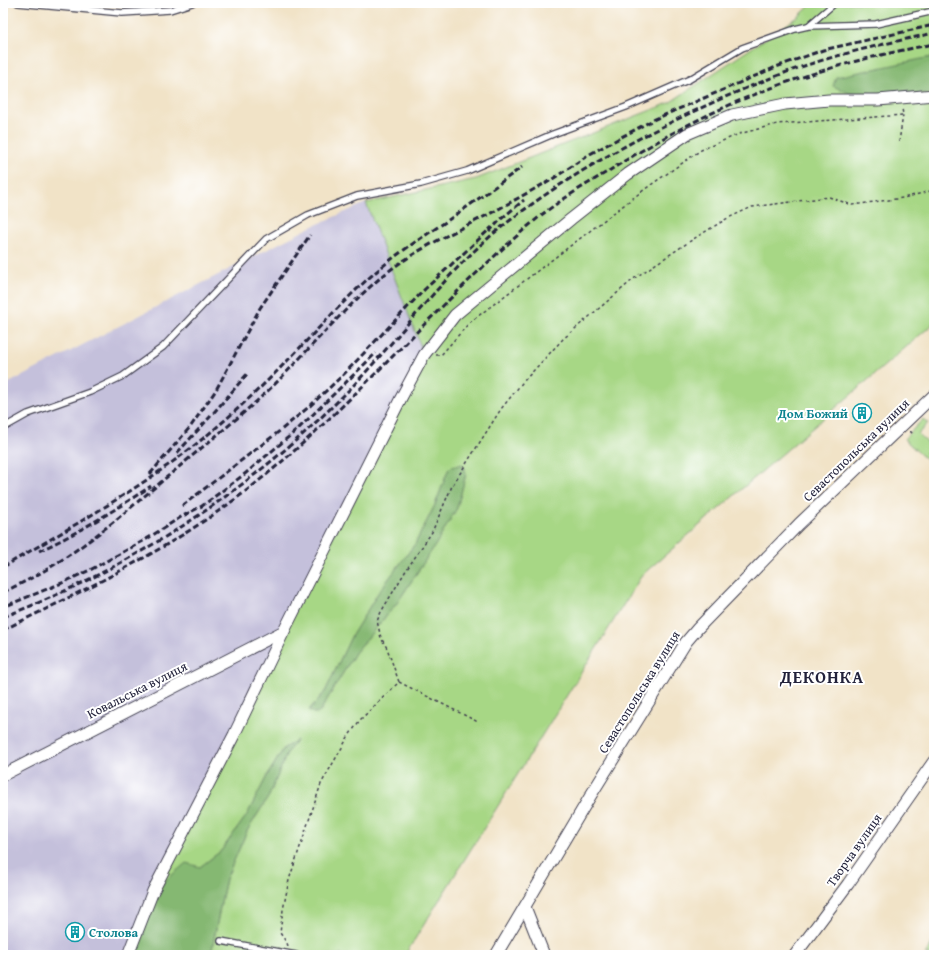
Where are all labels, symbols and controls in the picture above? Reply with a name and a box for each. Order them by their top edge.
street label: Севастопольська вулиця [799,394,914,506]
building icon: Дом Божий [851,402,873,424]
place label: Дом Божий [777,404,848,423]
street label: Севастопольська вулиця [594,627,685,757]
street label: Ковальська вулиця [84,656,191,723]
district label: ДЕКОНКА [779,664,864,689]
street label: Творча вулиця [822,809,886,890]
building icon: Столова [64,921,86,943]
place label: Столова [89,923,139,942]

